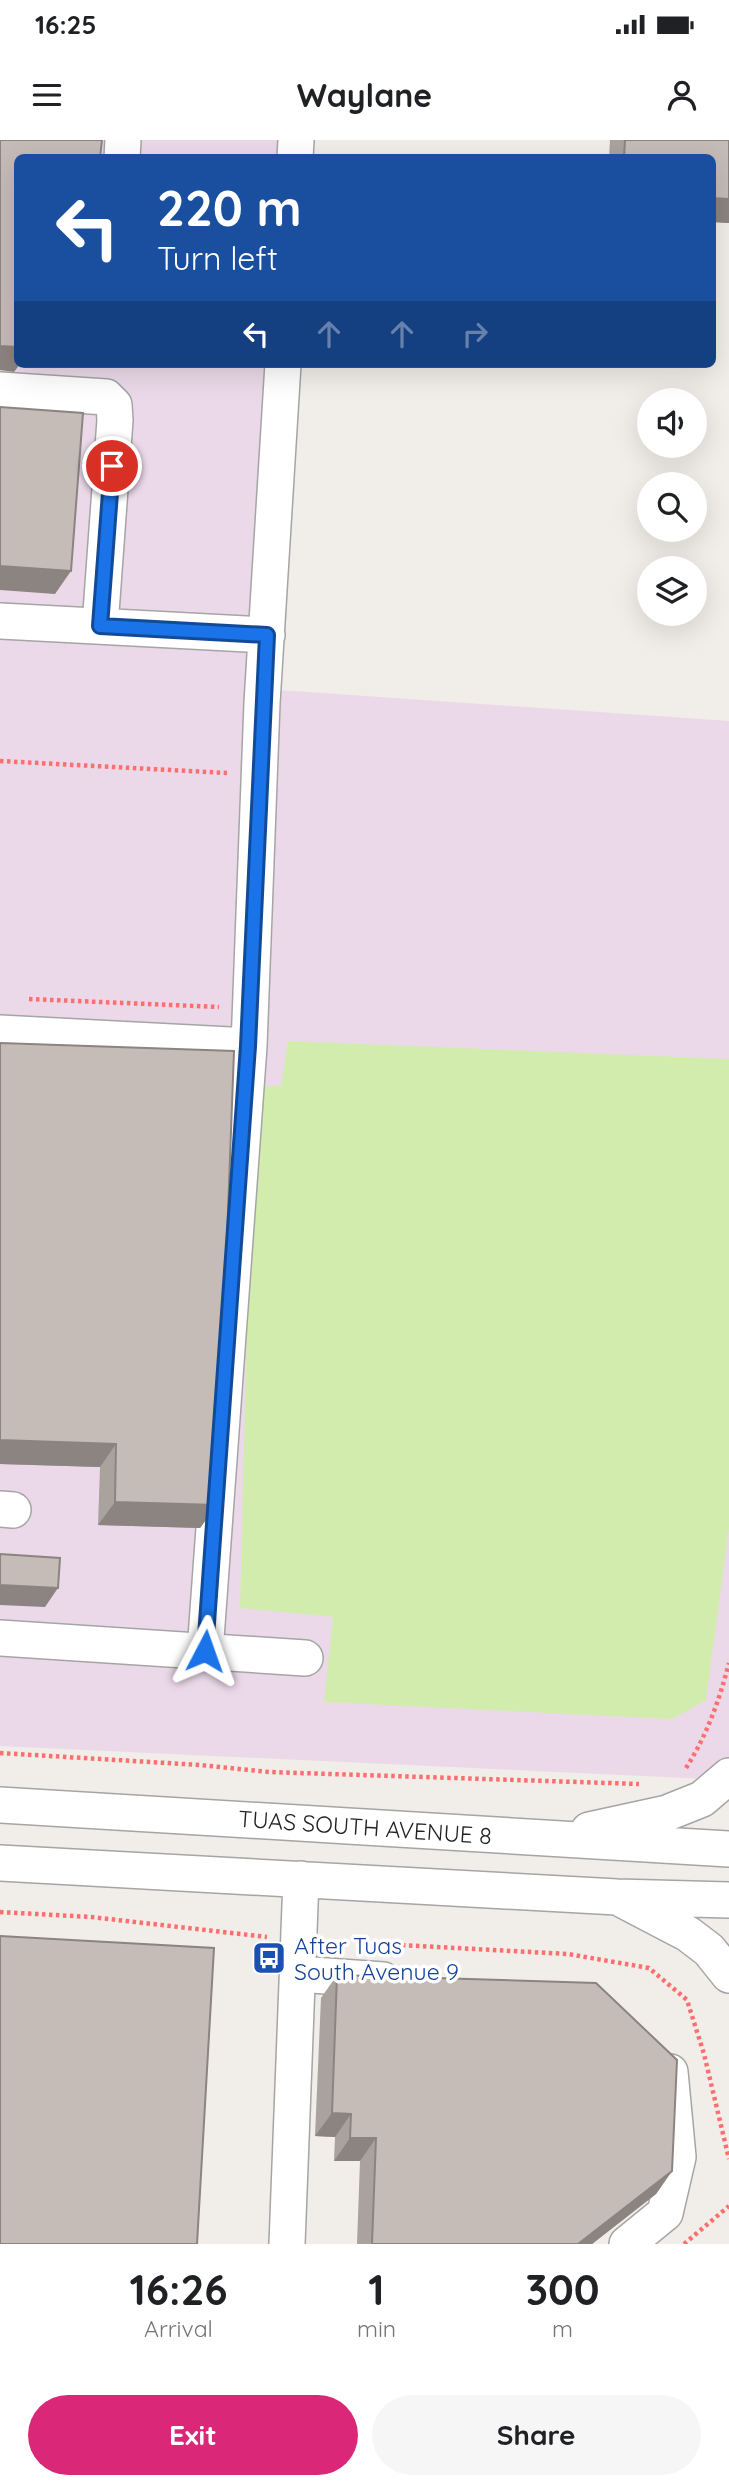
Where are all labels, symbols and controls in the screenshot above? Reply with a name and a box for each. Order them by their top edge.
text: 16:25 [35,8,96,41]
text: Waylane [297,75,432,115]
icon: menu [28,76,66,114]
icon: person [663,76,701,114]
text: 220 m [157,177,302,238]
icon: left [42,182,133,273]
text: Turn left [157,238,278,278]
icon: left [237,315,275,353]
icon: ahead [310,315,348,353]
icon: ahead [383,315,421,353]
icon: right [456,315,494,353]
map controls [637,388,707,626]
button: sound [637,388,707,458]
pin [82,436,142,496]
icon: arrive [93,447,131,485]
button: search [637,472,707,542]
button: layers [637,556,707,626]
position arrow [168,1614,242,1688]
street label: TUAS SOUTH AVENUE 8 [237,1804,493,1850]
place label: After Tuas South Avenue 9 [294,1931,459,1986]
bus stop icon: After Tuas South Avenue 9 [250,1939,288,1977]
text: 16:26 [129,2263,228,2316]
text: 1 [368,2263,385,2316]
text: 300 [525,2263,600,2316]
text: Arrival [144,2314,213,2343]
text: min [357,2314,396,2343]
text: m [552,2314,573,2343]
button: Exit [28,2395,358,2475]
button: Share [372,2395,701,2475]

